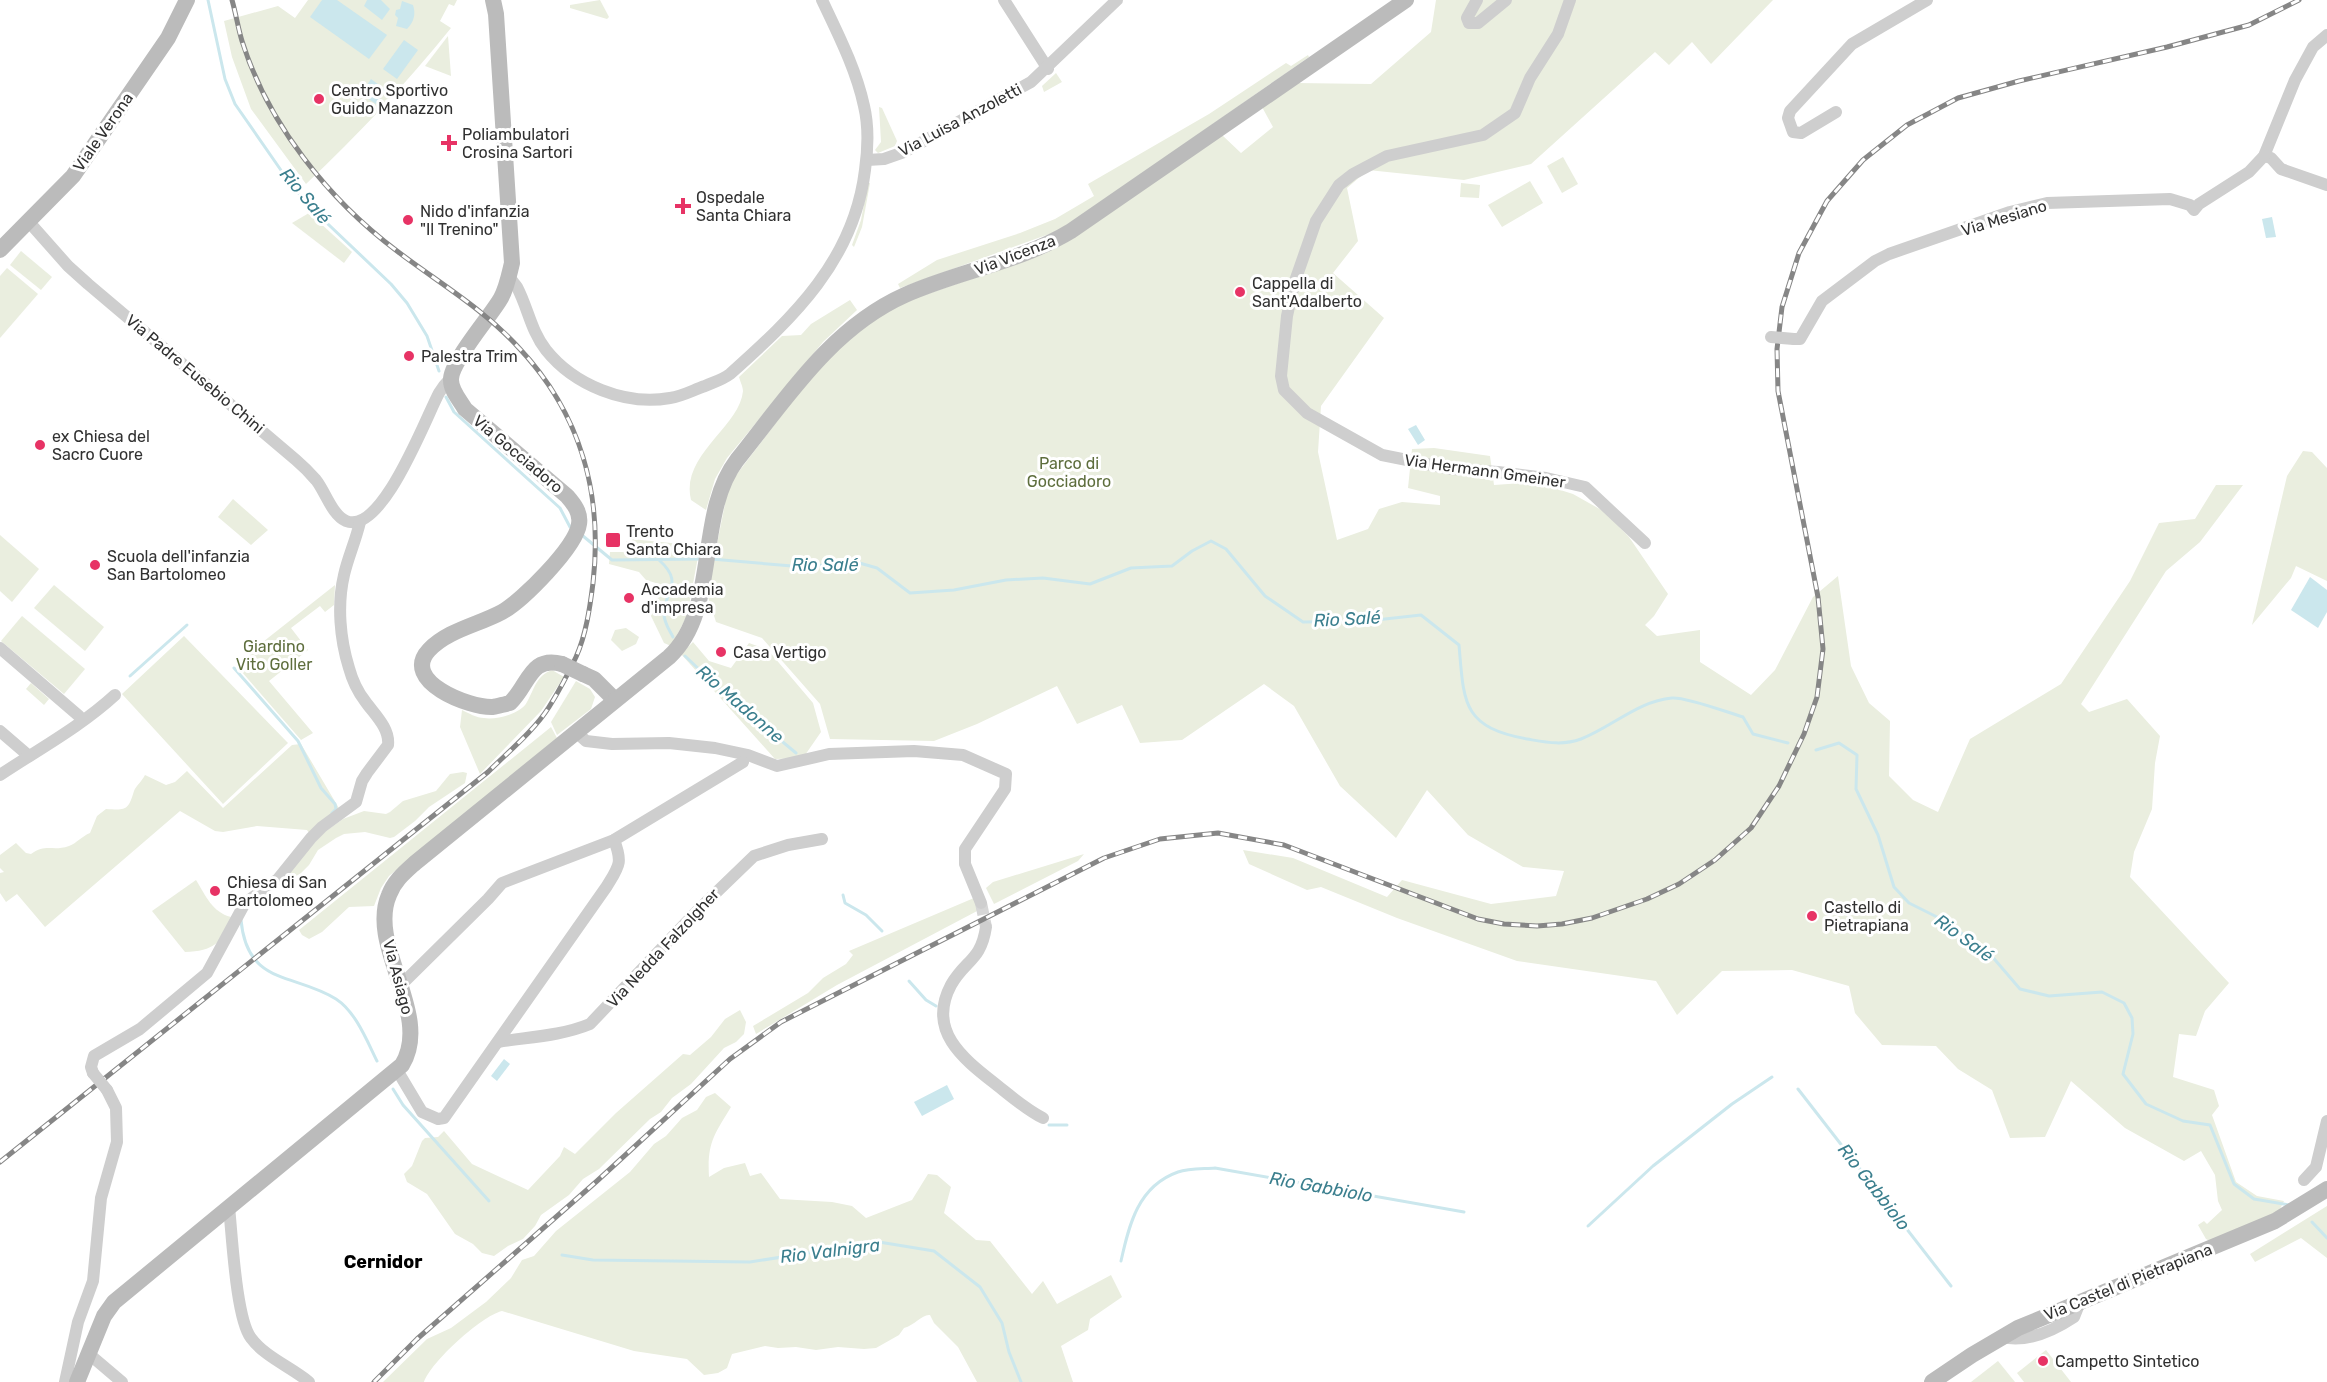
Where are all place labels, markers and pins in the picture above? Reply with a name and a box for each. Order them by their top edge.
place label: Centro Sportivo Guido Manazzon [331,81,453,118]
marker: Centro Sportivo Guido Manazzon [312,92,326,106]
place label: Poliambulatori Crosina Sartori [462,125,573,162]
marker: Poliambulatori Crosina Sartori [440,134,458,152]
place label: Ospedale Santa Chiara [696,188,791,225]
marker: Ospedale Santa Chiara [674,197,692,215]
place label: Nido d'infanzia "Il Trenino" [420,202,529,239]
marker: Nido d'infanzia "Il Trenino" [401,213,415,227]
place label: Cappella di Sant'Adalberto [1252,274,1362,311]
marker: Cappella di Sant'Adalberto [1233,285,1247,299]
place label: Palestra Trim [421,347,518,366]
marker: Palestra Trim [402,349,416,363]
place label: ex Chiesa del Sacro Cuore [52,427,150,464]
marker: ex Chiesa del Sacro Cuore [33,438,47,452]
place label: Trento Santa Chiara [626,522,721,559]
marker: Trento Santa Chiara [604,531,622,549]
place label: Scuola dell'infanzia San Bartolomeo [107,547,250,584]
marker: Scuola dell'infanzia San Bartolomeo [88,558,102,572]
place label: Accademia d'impresa [641,580,724,617]
marker: Accademia d'impresa [622,591,636,605]
place label: Casa Vertigo [733,643,827,662]
marker: Casa Vertigo [714,645,728,659]
place label: Chiesa di San Bartolomeo [227,873,327,910]
marker: Chiesa di San Bartolomeo [208,884,222,898]
place label: Castello di Pietrapiana [1824,898,1909,935]
marker: Castello di Pietrapiana [1805,909,1819,923]
place label: Campetto Sintetico [2055,1352,2199,1371]
marker: Campetto Sintetico [2036,1354,2050,1368]

